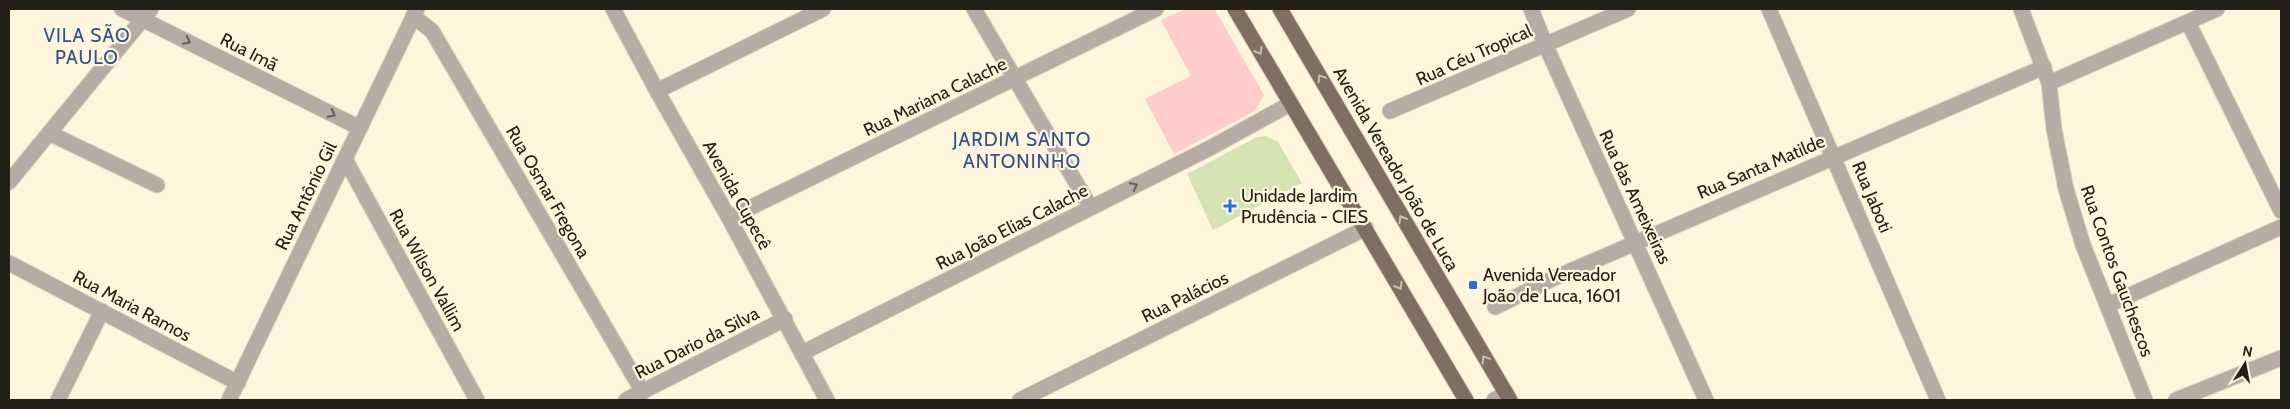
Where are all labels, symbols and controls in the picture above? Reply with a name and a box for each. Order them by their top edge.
street label: Rua Céu Tropical [1413,19,1536,90]
district label: VILA SÃO PAULO [43,23,131,69]
street label: Rua Imã [217,28,282,76]
one-way arrow [181,35,190,45]
one-way arrow [1253,45,1263,54]
street label: Rua Mariana Calache [860,53,1010,141]
street label: Avenida Vereador João de Luca [1328,63,1464,275]
one-way arrow [1318,74,1328,83]
one-way arrow [327,108,336,118]
street label: Rua Osmar Fregona [501,122,595,262]
street label: Rua das Ameixeiras [1594,126,1676,268]
district label: JARDIM SANTO ANTONINHO [952,128,1091,173]
street label: Rua Santa Matilde [1694,130,1828,204]
street label: Avenida Cupecê [698,136,776,254]
street label: Rua Antônio Gil [270,138,342,254]
street label: Rua Jaboti [1847,158,1897,236]
street label: Rua João Elias Calache [932,179,1092,275]
one-way arrow [1129,182,1138,192]
street label: Rua Contos Gauchescos [2076,182,2158,360]
place label: Unidade Jardim Prudência - CIES [1241,185,1368,228]
marker: Unidade Jardim Prudência - CIES [1223,199,1237,213]
street label: Rua Wilson Vallim [384,205,470,335]
one-way arrow [1399,215,1409,224]
place label: Avenida Vereador João de Luca, 1601 [1482,264,1621,307]
street label: Rua Maria Ramos [69,266,195,346]
street label: Rua Palácios [1138,267,1232,327]
marker: Avenida Vereador João de Luca, 1601 [1467,279,1479,291]
one-way arrow [1393,280,1403,289]
street label: Rua Dario da Silva [631,302,763,384]
north arrow [2220,339,2270,389]
text: N [2241,341,2254,361]
one-way arrow [1482,355,1491,364]

